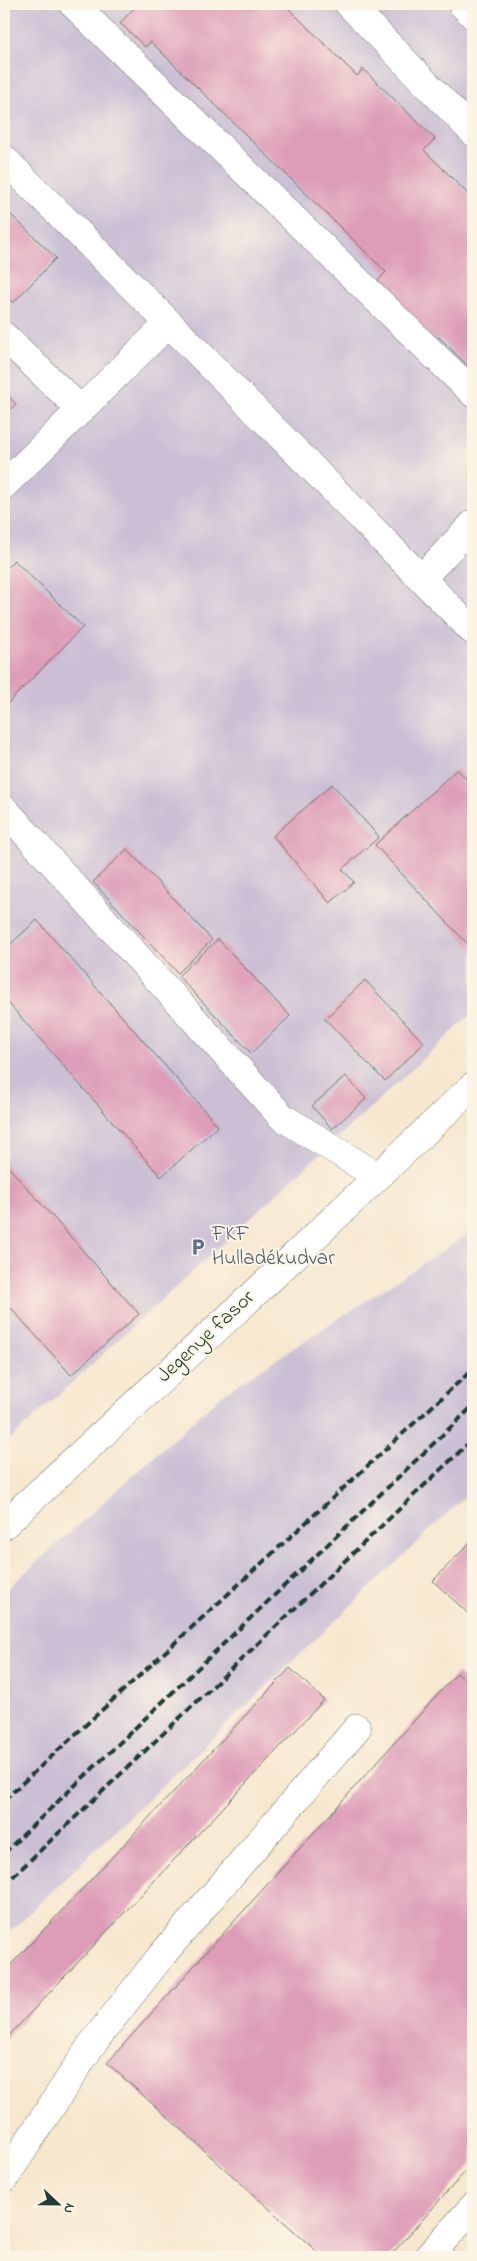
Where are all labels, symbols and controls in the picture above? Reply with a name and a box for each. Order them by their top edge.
place label: FKF Hulladékudvar [211,1220,335,1274]
parking icon: FKF Hulladékudvar [188,1237,208,1257]
street label: Jegenye fasor [150,1283,263,1392]
north arrow [32,2178,82,2228]
text: N [57,2200,80,2217]

